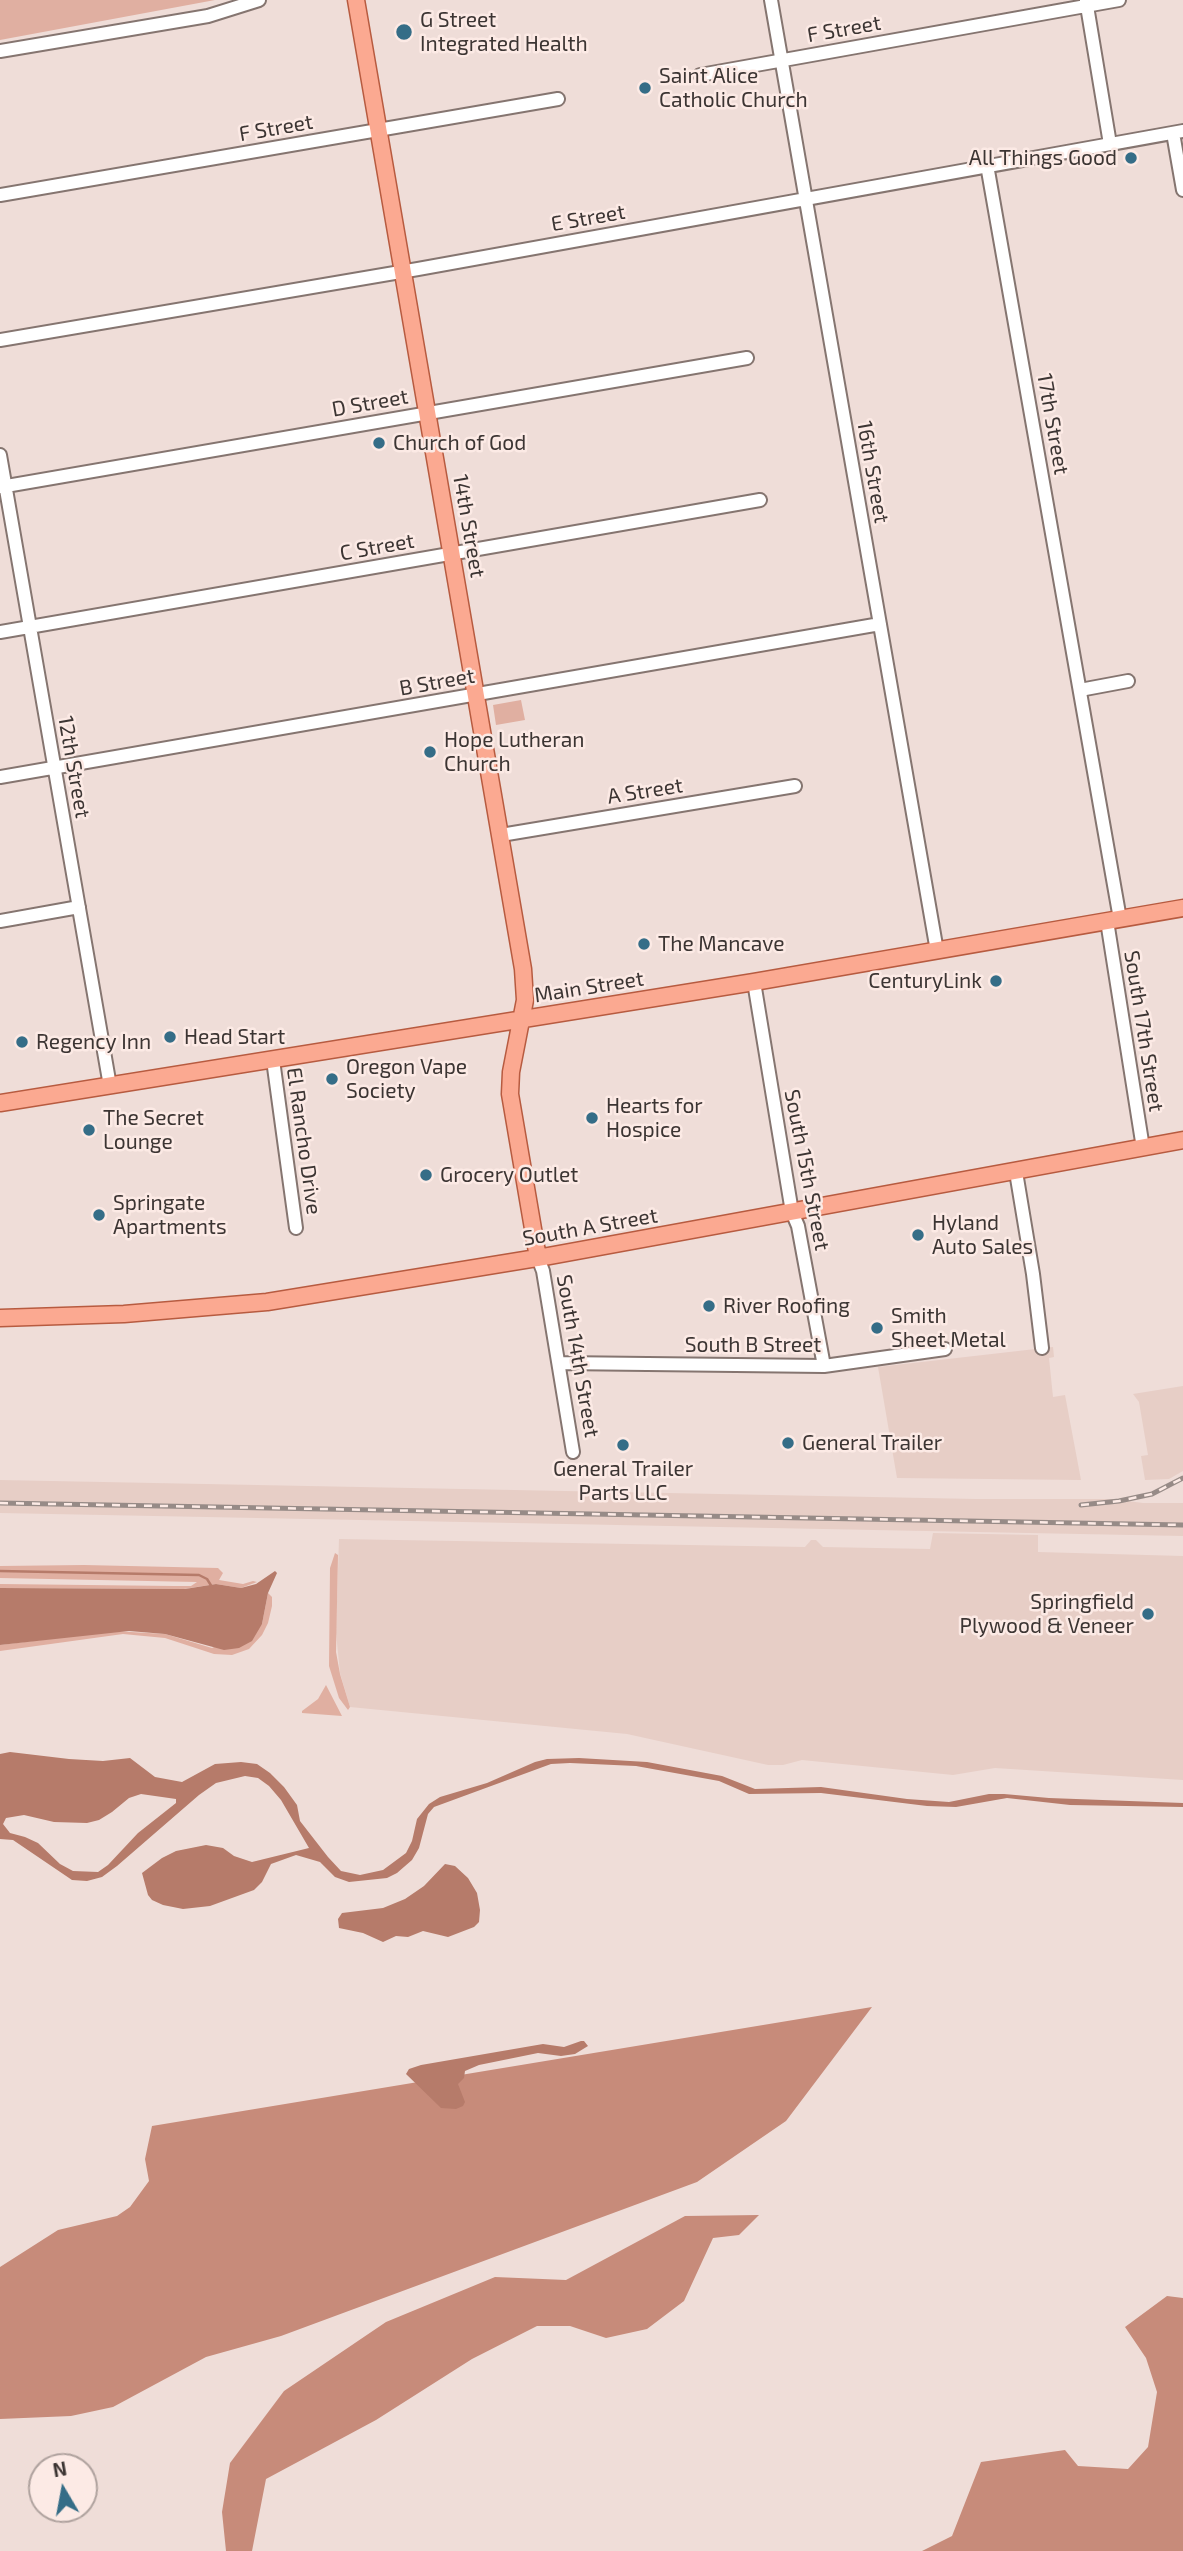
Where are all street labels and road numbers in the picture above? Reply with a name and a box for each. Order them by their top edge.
street label: F Street [805,10,883,48]
street label: F Street [237,109,315,147]
street label: E Street [549,199,627,237]
street label: 17th Street [1032,371,1074,477]
street label: D Street [330,384,410,422]
street label: 16th Street [852,419,894,525]
street label: 14th Street [448,472,490,580]
street label: C Street [338,528,416,566]
street label: B Street [397,663,477,701]
street label: 12th Street [53,714,95,820]
street label: A Street [605,773,685,809]
street label: South 17th Street [1119,949,1169,1113]
street label: Main Street [533,966,645,1008]
street label: El Rancho Drive [281,1066,327,1216]
street label: South 15th Street [779,1087,835,1253]
street label: South A Street [521,1203,659,1251]
street label: South 14th Street [551,1273,605,1439]
street label: South B Street [685,1332,821,1358]

